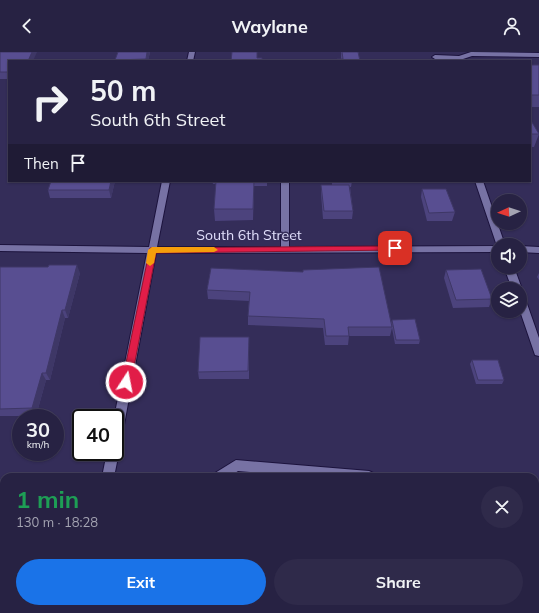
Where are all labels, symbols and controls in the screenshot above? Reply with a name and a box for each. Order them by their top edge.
icon: back [16,15,38,37]
text: Waylane [231,15,308,38]
icon: person [501,15,523,37]
text: 50 m [90,73,156,108]
icon: right [24,76,76,128]
text: South 6th Street [90,108,226,131]
icon: arrive [67,152,89,174]
text: Then [24,154,59,173]
north arrow [491,194,527,230]
map controls [491,194,527,318]
street label: South 6th Street [196,226,302,244]
pin [378,231,412,265]
icon: arrive [384,237,406,259]
button: sound [491,238,527,274]
button: layers [491,282,527,318]
position arrow [105,361,147,403]
speed limit sign: 40 [72,409,124,461]
text: 30 [26,417,50,442]
text: km/h [27,438,49,451]
text: 1 min [16,484,79,514]
button: close [481,486,523,528]
text: 130 m · 18:28 [16,514,98,530]
button: Exit [16,559,266,605]
button: Share [274,559,523,605]

